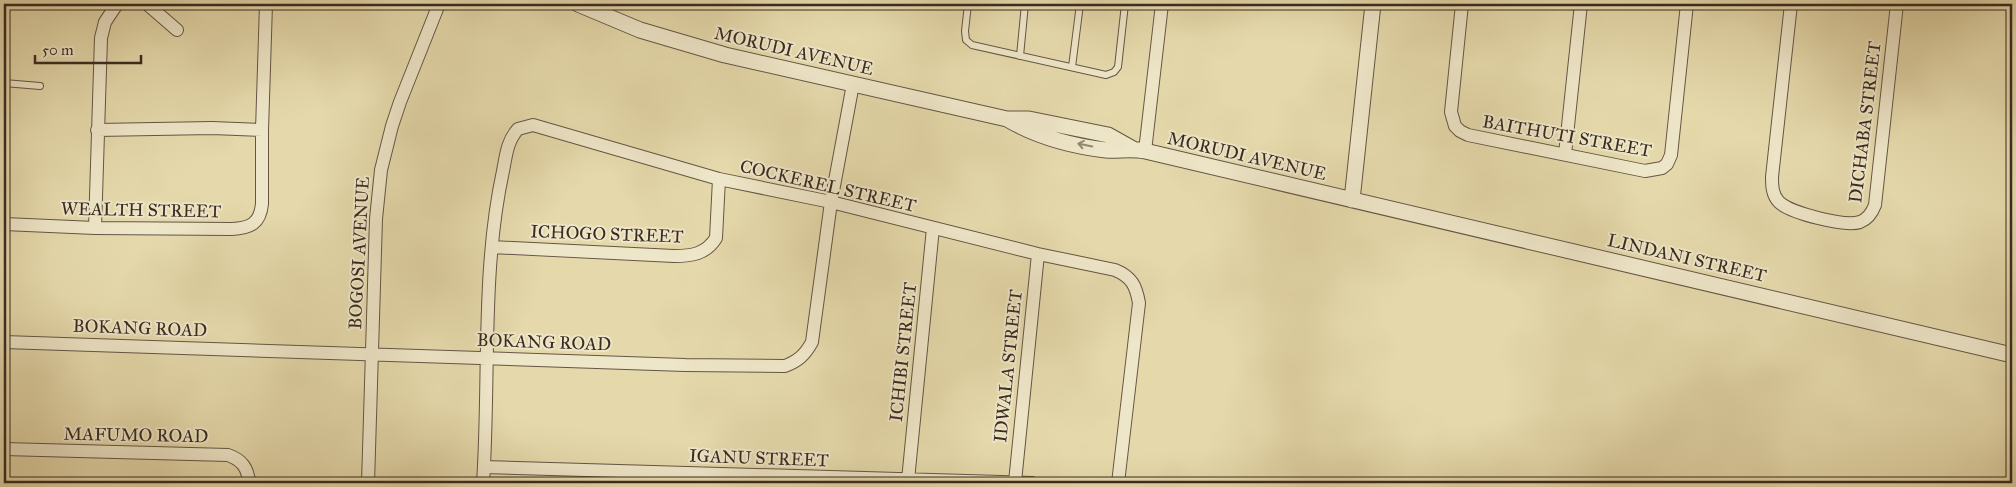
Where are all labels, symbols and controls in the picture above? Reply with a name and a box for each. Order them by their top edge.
street label: MORUDI AVENUE [712,22,876,80]
scale bar [35,32,141,64]
street label: DICHABA STREET [1844,40,1886,204]
text: 50 m [42,41,74,59]
street label: BAITHUTI STREET [1481,110,1653,162]
street label: MORUDI AVENUE [1165,127,1329,185]
one-way arrow [1077,140,1093,150]
street label: COCKEREL STREET [738,155,918,217]
street label: BOGOSI AVENUE [344,176,374,330]
street label: WEALTH STREET [61,198,221,222]
street label: ICHOGO STREET [530,220,684,248]
street label: LINDANI STREET [1605,229,1769,287]
street label: ICHIBI STREET [885,281,921,423]
street label: IDWALA STREET [989,289,1027,443]
street label: BOKANG ROAD [72,315,208,341]
street label: BOKANG ROAD [476,329,612,355]
street label: MAFUMO ROAD [63,423,209,447]
street label: IGANU STREET [689,445,829,471]

